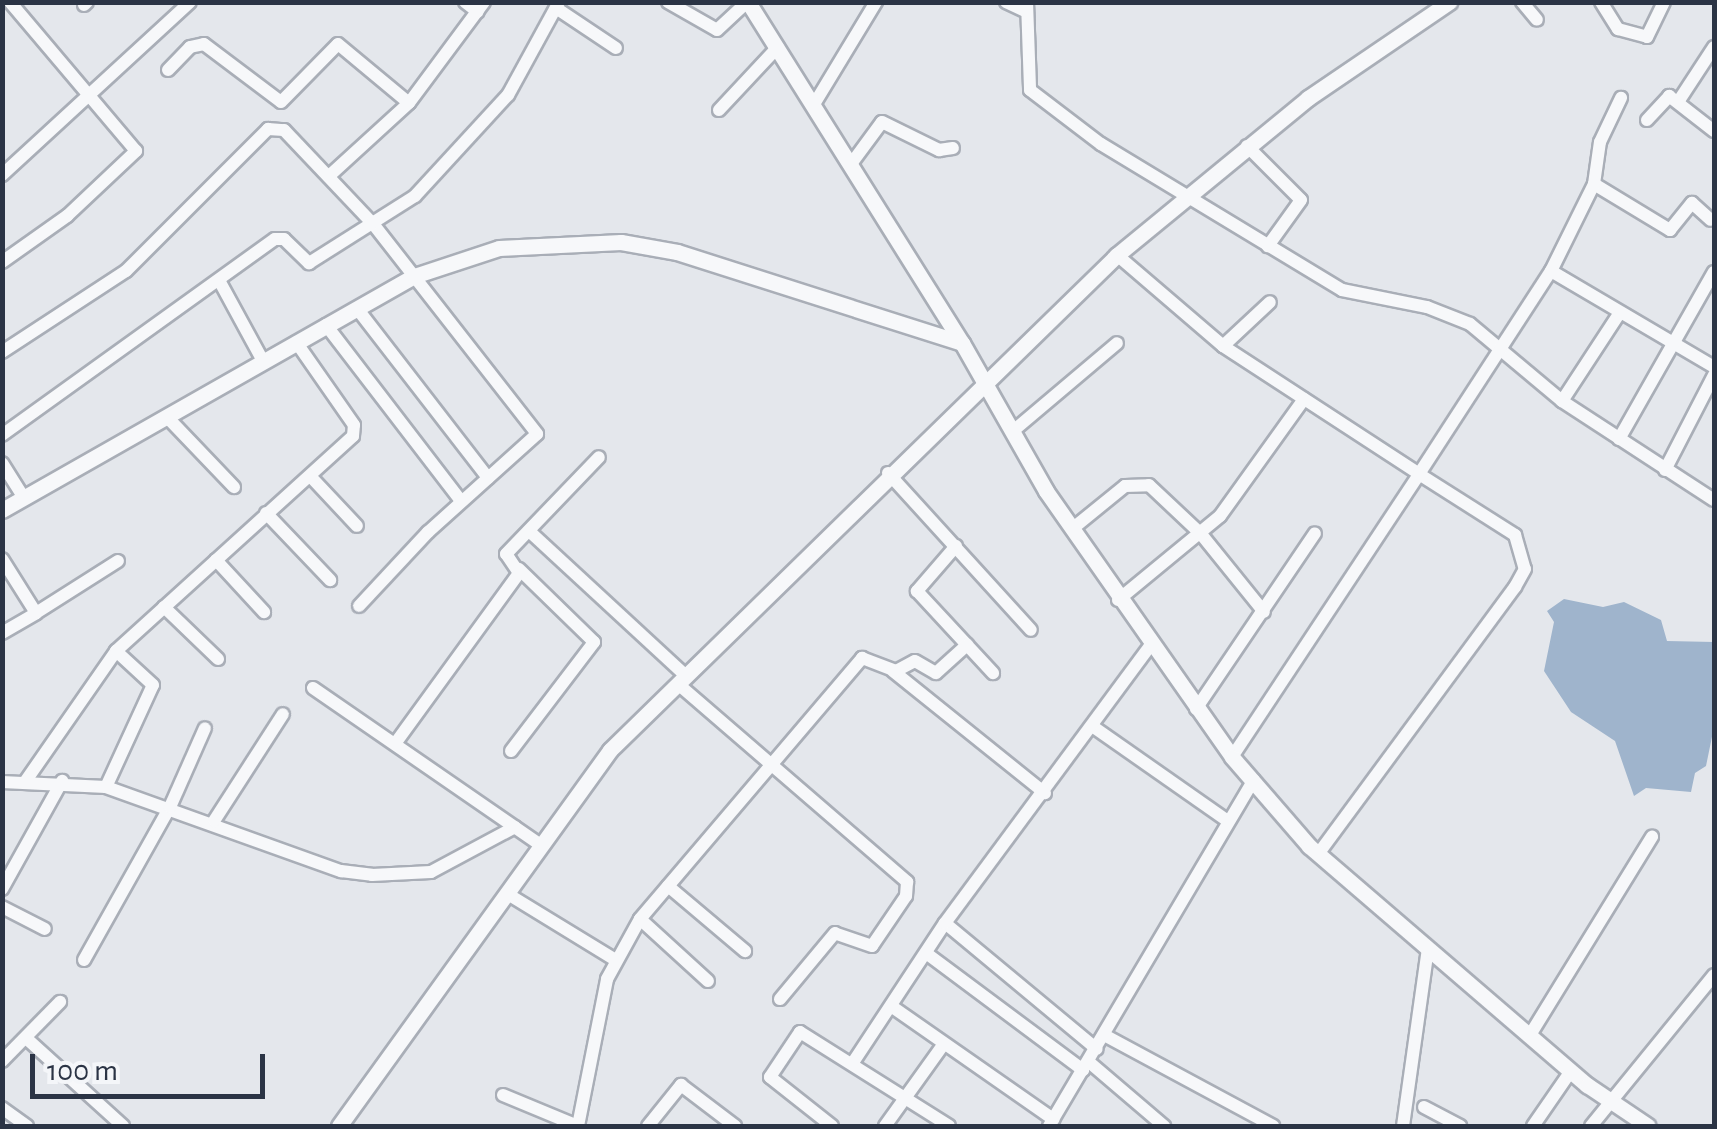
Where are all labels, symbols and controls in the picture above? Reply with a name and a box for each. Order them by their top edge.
scale bar [35,1034,270,1096]
text: 100 m [47,1056,118,1086]

